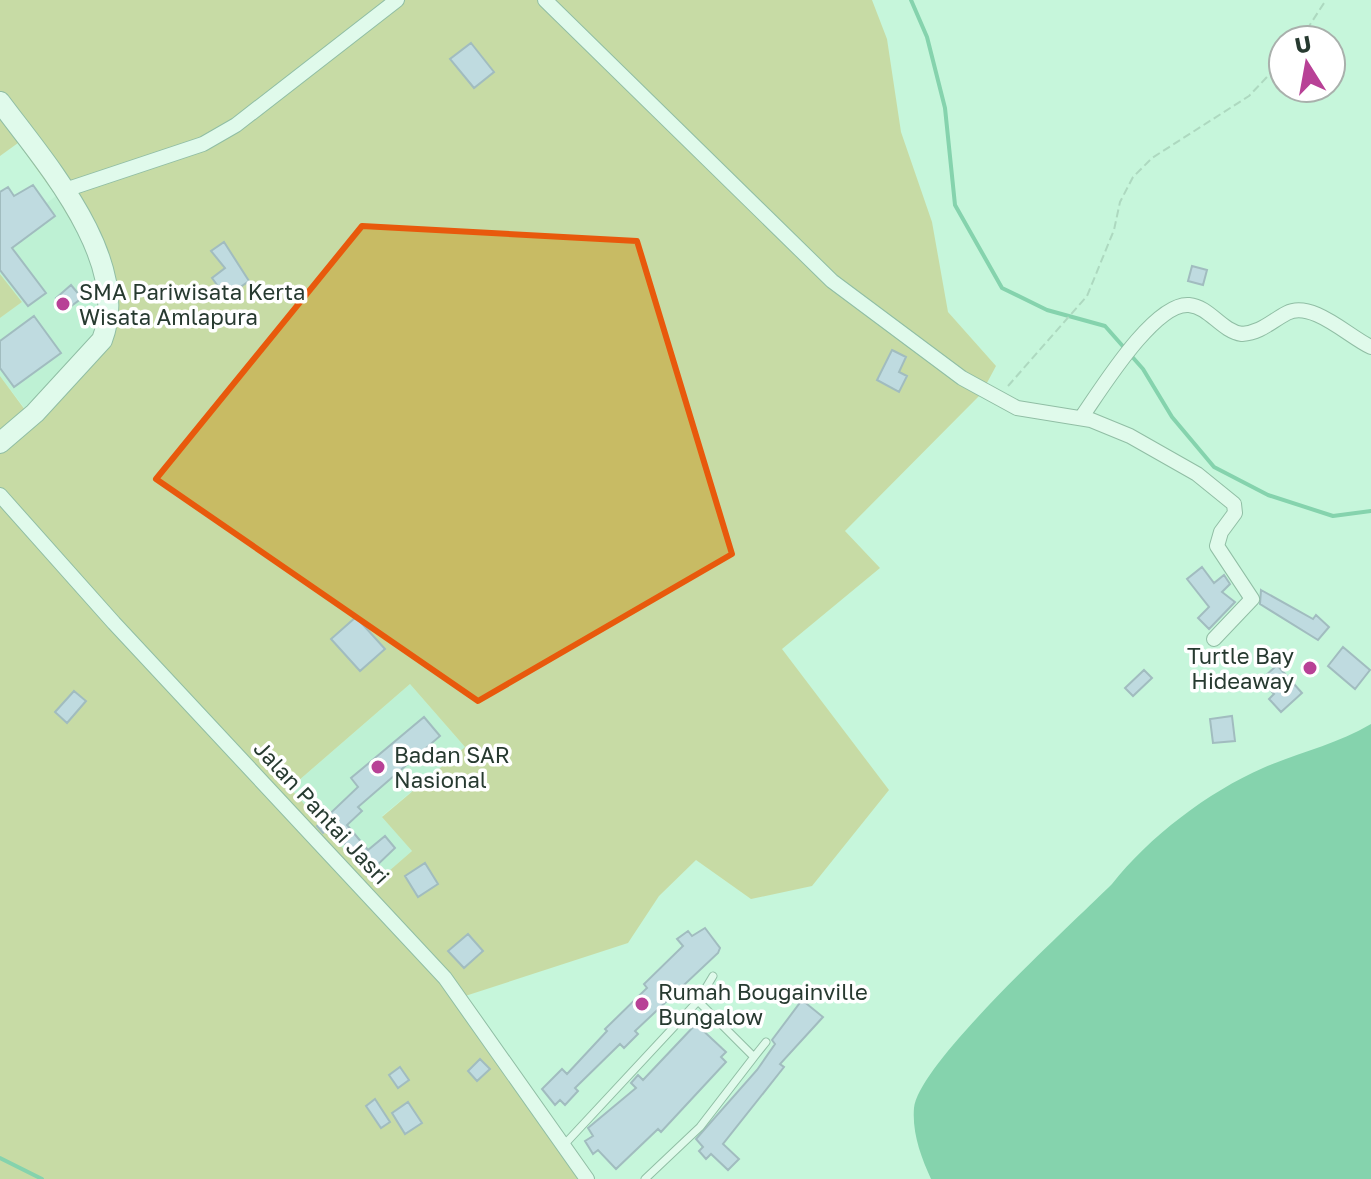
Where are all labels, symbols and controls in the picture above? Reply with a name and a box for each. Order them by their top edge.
north arrow [1267,24,1347,104]
text: U [1293,29,1314,59]
place label: SMA Pariwisata Kerta Wisata Amlapura [79,278,305,330]
marker: SMA Pariwisata Kerta Wisata Amlapura [54,295,72,313]
place label: Turtle Bay Hideaway [1187,642,1294,694]
marker: Turtle Bay Hideaway [1301,659,1319,677]
street label: Jalan Pantai Jasri [249,735,395,889]
place label: Badan SAR Nasional [394,741,510,793]
marker: Badan SAR Nasional [369,758,387,776]
place label: Rumah Bougainville Bungalow [658,978,868,1030]
marker: Rumah Bougainville Bungalow [633,995,651,1013]

